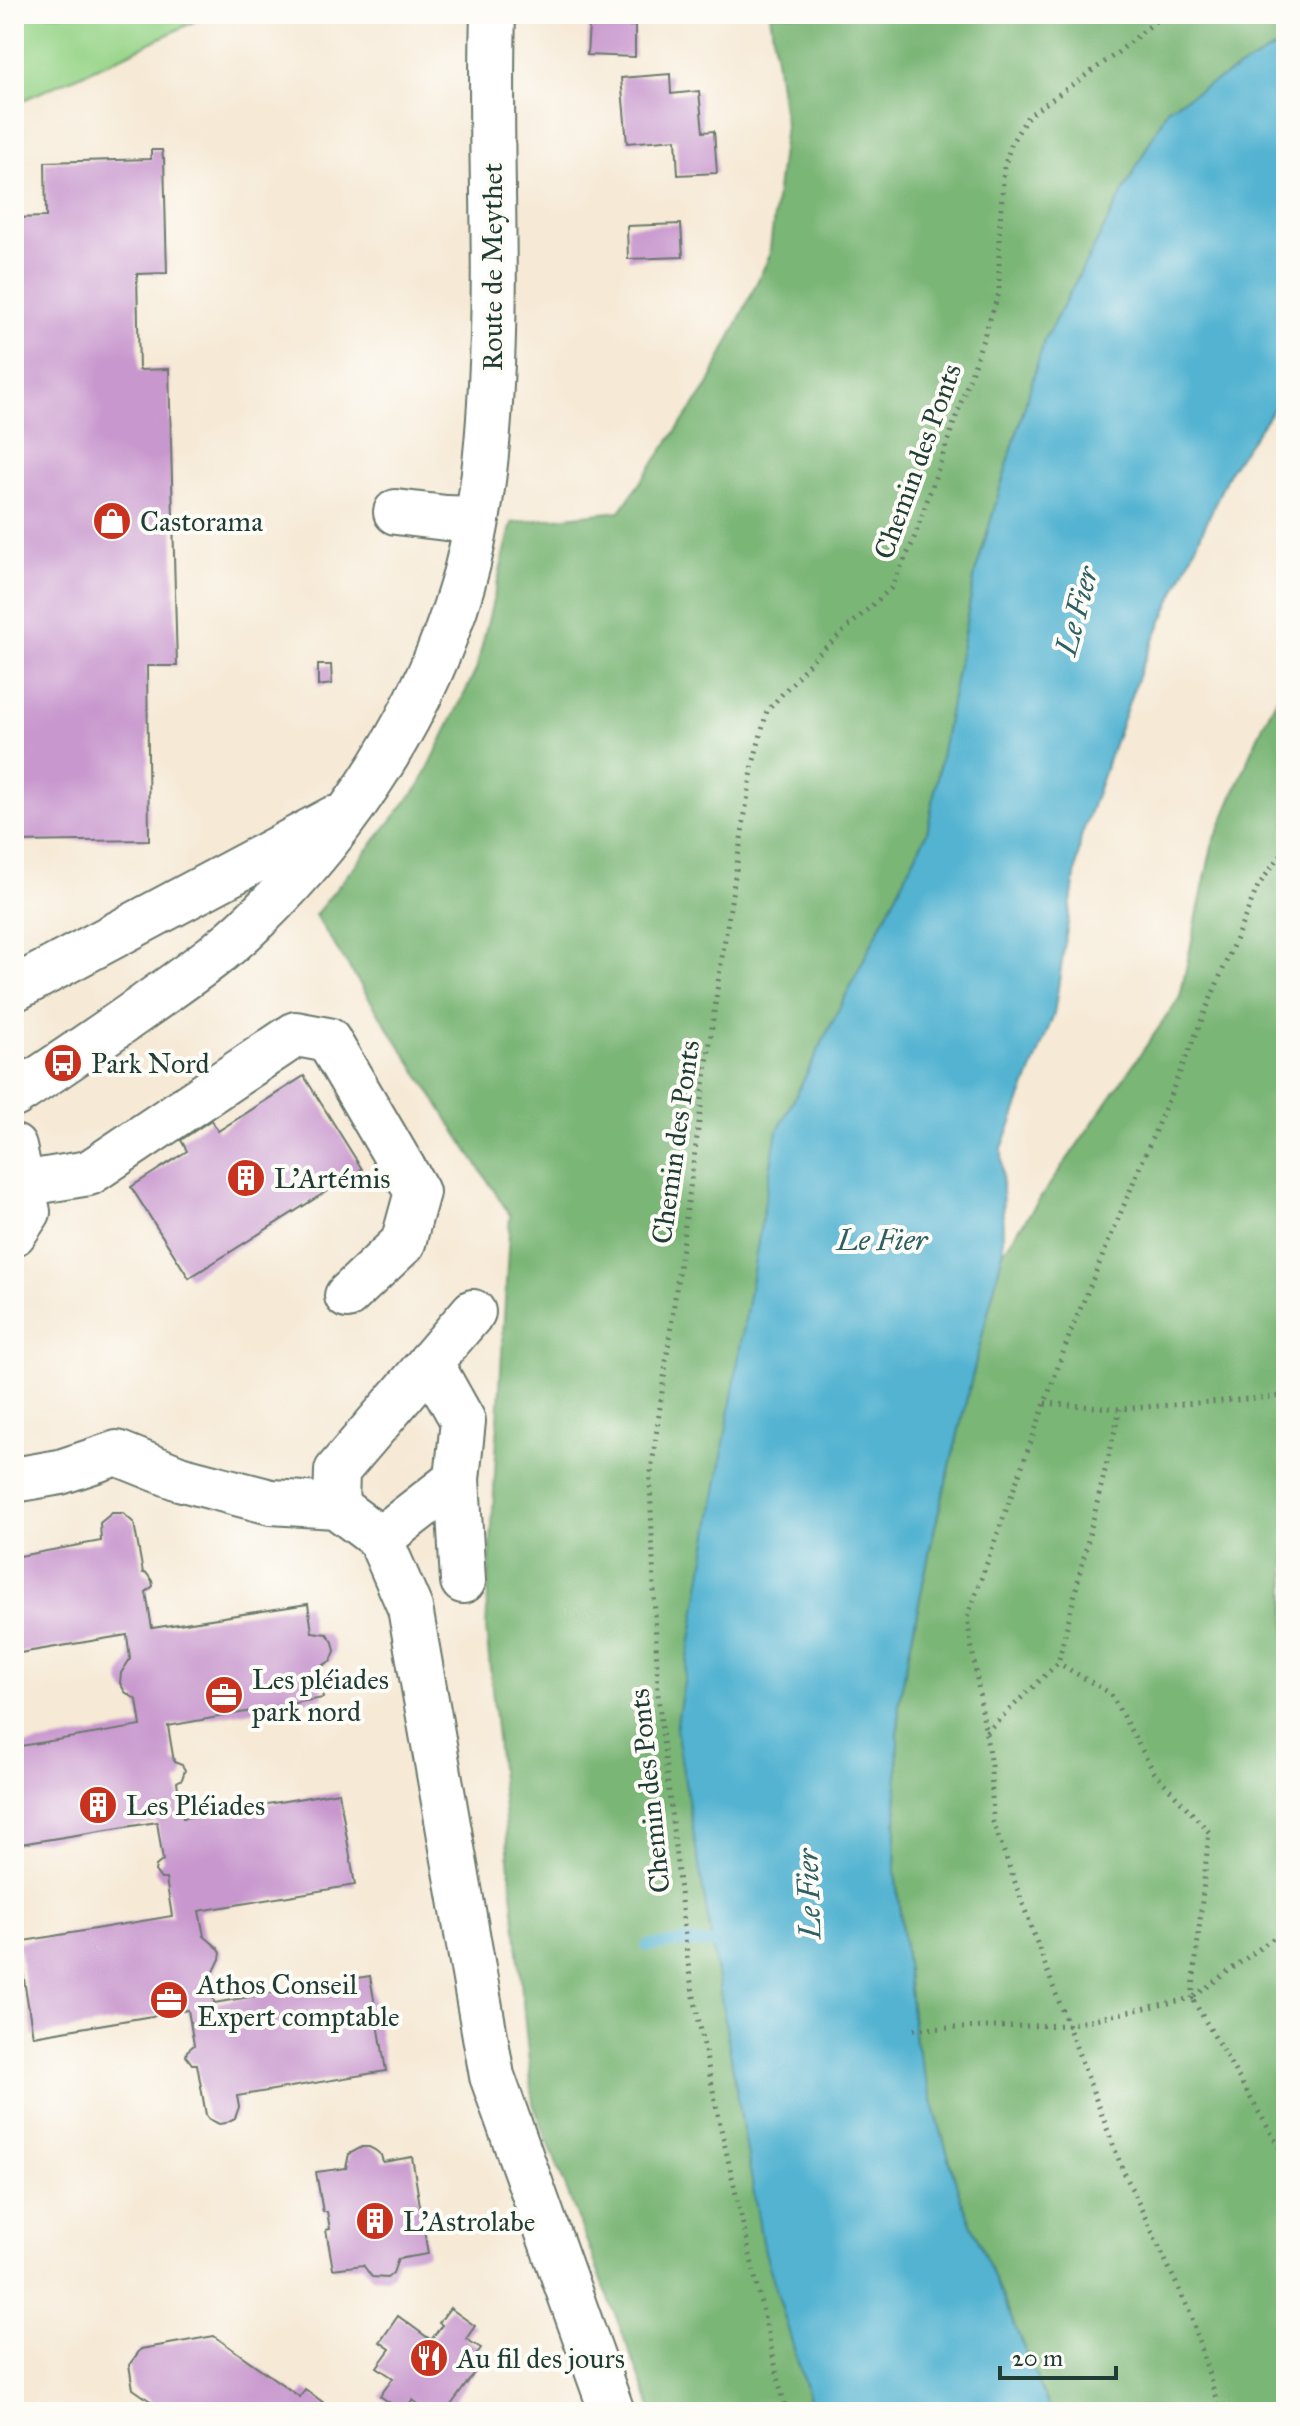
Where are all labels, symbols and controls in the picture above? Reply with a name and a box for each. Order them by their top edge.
street label: Route de Meythet [475,163,510,371]
street label: Chemin des Ponts [866,359,969,564]
shop icon: Castorama [91,500,133,542]
place label: Castorama [140,504,263,539]
water label: Le Fier [1047,561,1106,661]
street label: Chemin des Ponts [644,1038,707,1246]
bus stop icon: Park Nord [42,1042,84,1084]
place label: Park Nord [91,1046,210,1081]
building icon: L'Artémis [225,1157,267,1199]
place label: L'Artémis [274,1161,391,1196]
water label: Le Fier [835,1222,929,1258]
place label: Les pléiades park nord [251,1662,389,1729]
office icon: Les pléiades park nord [203,1674,245,1716]
street label: Chemin des Ponts [621,1687,678,1895]
building icon: Les Pléiades [77,1784,119,1826]
place label: Les Pléiades [126,1788,265,1823]
water label: Le Fier [789,1847,829,1942]
place label: Athos Conseil Expert comptable [196,1967,400,2034]
office icon: Athos Conseil Expert comptable [148,1979,190,2021]
building icon: L'Astrolabe [354,2200,396,2242]
place label: L'Astrolabe [403,2204,535,2239]
scale bar [1000,2330,1116,2380]
restaurant icon: Au fil des jours [408,2337,450,2379]
place label: Au fil des jours [456,2341,625,2376]
text: 20 m [1012,2343,1063,2373]

